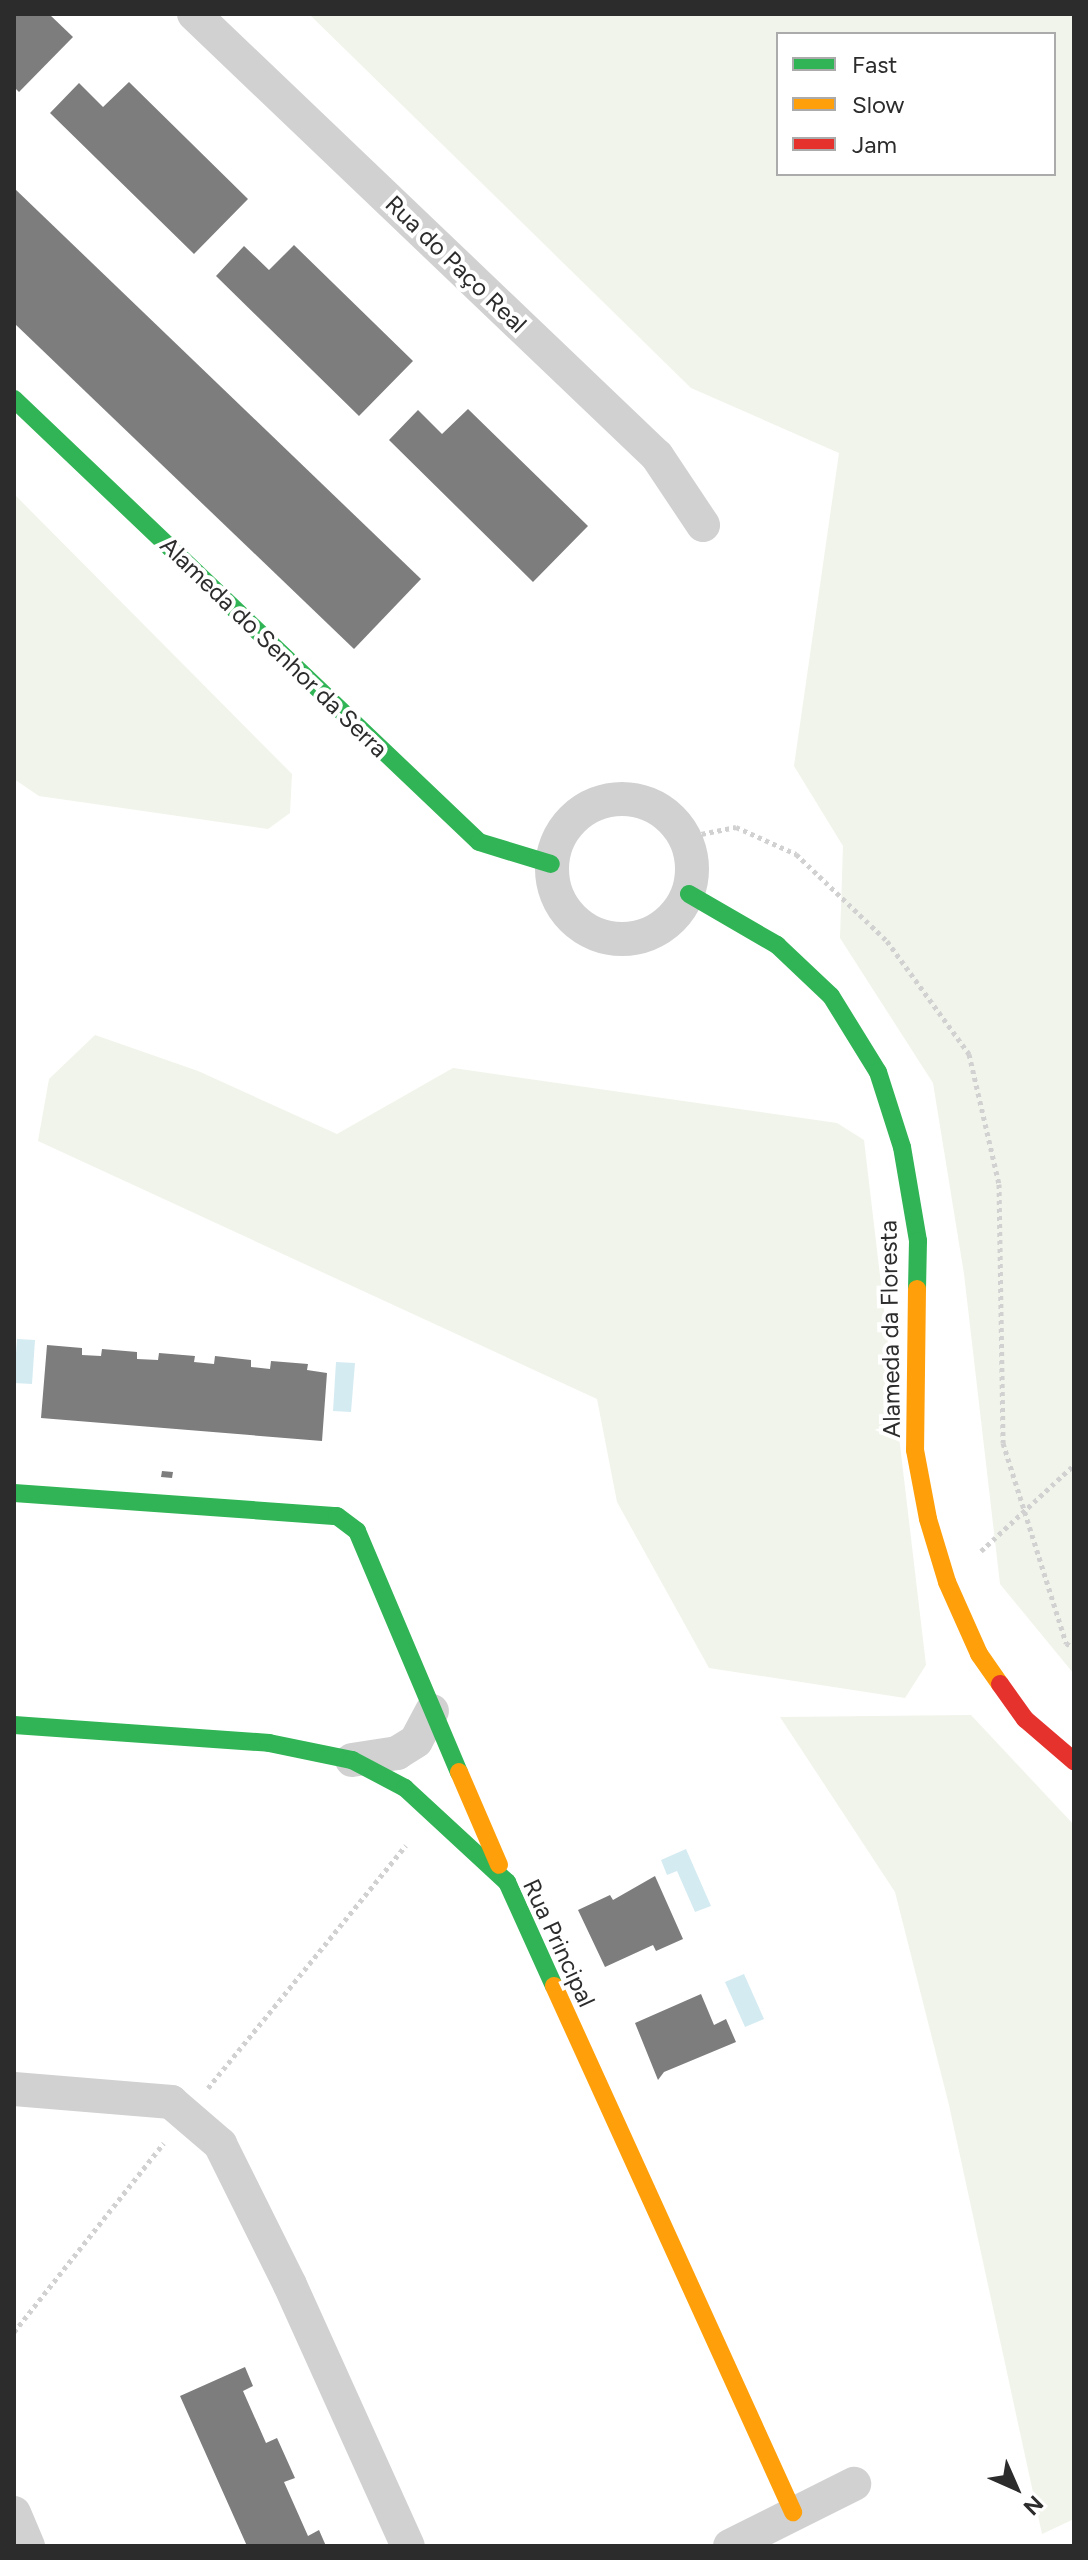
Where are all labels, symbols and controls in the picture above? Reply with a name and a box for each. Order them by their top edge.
legend [776,32,1056,176]
text: Fast [852,50,897,79]
text: Slow [852,90,904,119]
text: Jam [852,130,897,159]
street label: Rua do Paço Real [380,189,532,339]
street label: Alameda do Senhor da Serra [154,531,394,763]
street label: Alameda da Floresta [874,1220,906,1438]
street label: Rua Principal [517,1875,601,2011]
north arrow [976,2448,1056,2528]
text: N [1018,2490,1049,2521]

